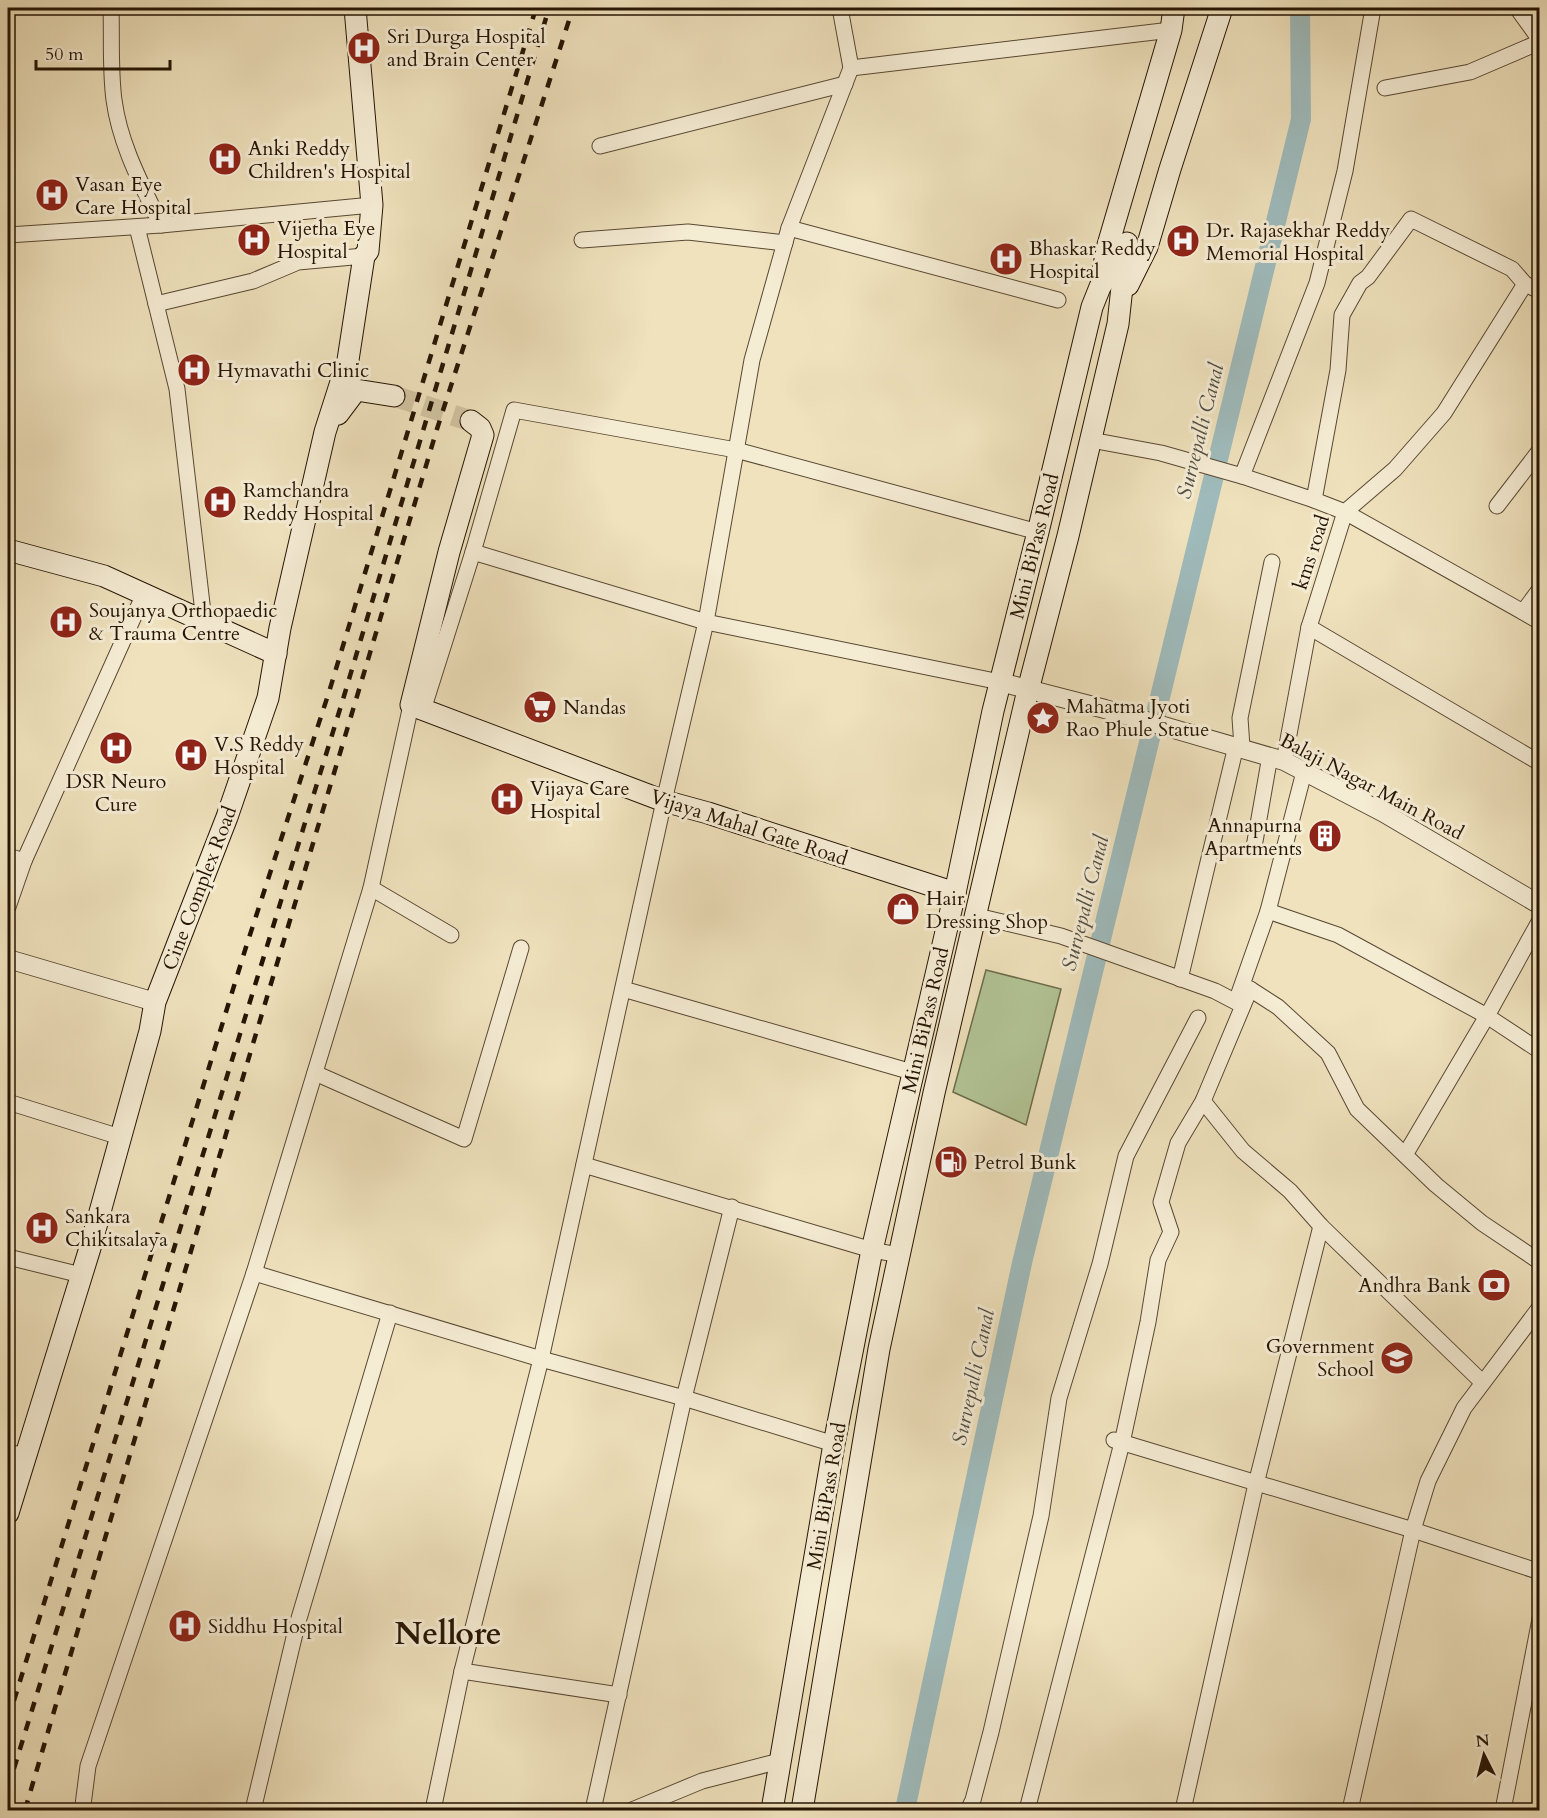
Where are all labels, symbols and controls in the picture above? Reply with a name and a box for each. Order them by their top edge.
place label: Sri Durga Hospital and Brain Center [387,23,546,73]
hospital icon: Sri Durga Hospital and Brain Center [346,30,382,66]
scale bar [36,33,170,71]
text: 50 m [45,42,84,67]
place label: Anki Reddy Children's Hospital [248,135,411,185]
hospital icon: Anki Reddy Children's Hospital [207,141,243,177]
place label: Vasan Eye Care Hospital [75,171,191,221]
hospital icon: Vasan Eye Care Hospital [34,177,70,213]
place label: Vijetha Eye Hospital [277,215,375,265]
place label: Dr. Rajasekhar Reddy Memorial Hospital [1206,217,1391,267]
hospital icon: Vijetha Eye Hospital [236,222,272,258]
hospital icon: Dr. Rajasekhar Reddy Memorial Hospital [1165,223,1201,259]
place label: Bhaskar Reddy Hospital [1029,235,1156,285]
hospital icon: Bhaskar Reddy Hospital [988,241,1024,277]
hospital icon: Hymavathi Clinic [176,352,212,388]
place label: Hymavathi Clinic [217,357,369,384]
water label: Survepalli Canal [1170,359,1232,502]
street label: Mini BiPass Road [1003,470,1066,622]
place label: Ramchandra Reddy Hospital [243,477,374,527]
hospital icon: Ramchandra Reddy Hospital [202,484,238,520]
street label: kms road [1287,511,1336,593]
place label: Soujanya Orthopaedic & Trauma Centre [89,597,277,647]
hospital icon: Soujanya Orthopaedic & Trauma Centre [48,604,84,640]
supermarket icon: Nandas [522,689,558,725]
place label: Mahatma Jyoti Rao Phule Statue [1066,693,1209,743]
place label: Nandas [563,694,626,721]
place icon: Mahatma Jyoti Rao Phule Statue [1025,700,1061,736]
street label: Balaji Nagar Main Road [1275,726,1469,847]
hospital icon: DSR Neuro Cure [98,730,134,766]
place label: V.S Reddy Hospital [214,731,304,781]
hospital icon: V.S Reddy Hospital [173,737,209,773]
place label: DSR Neuro Cure [66,768,167,818]
place label: Vijaya Care Hospital [530,775,630,825]
hospital icon: Vijaya Care Hospital [489,781,525,817]
street label: Vijaya Mahal Gate Road [647,783,851,872]
street label: Cine Complex Road [156,802,243,974]
place label: Annapurna Apartments [1205,812,1302,862]
building icon: Annapurna Apartments [1307,818,1343,854]
water label: Survepalli Canal [1055,831,1117,974]
place label: Hair Dressing Shop [926,885,1048,935]
shop icon: Hair Dressing Shop [885,891,921,927]
street label: Mini BiPass Road [896,944,956,1096]
fuel station icon: Petrol Bunk [933,1144,969,1180]
place label: Petrol Bunk [974,1149,1077,1176]
place label: Sankara Chikitsalaya [65,1203,168,1253]
hospital icon: Sankara Chikitsalaya [24,1210,60,1246]
bank icon: Andhra Bank [1476,1267,1512,1303]
place label: Andhra Bank [1358,1272,1471,1299]
water label: Survepalli Canal [945,1305,1002,1448]
place label: Government School [1266,1333,1375,1383]
school or university icon: Government School [1379,1340,1415,1376]
street label: Mini BiPass Road [800,1420,853,1572]
hospital icon: Siddhu Hospital [167,1608,203,1644]
district label: Nellore [394,1612,502,1656]
place label: Siddhu Hospital [208,1613,343,1640]
north arrow [1454,1725,1514,1785]
text: N [1474,1729,1491,1753]

